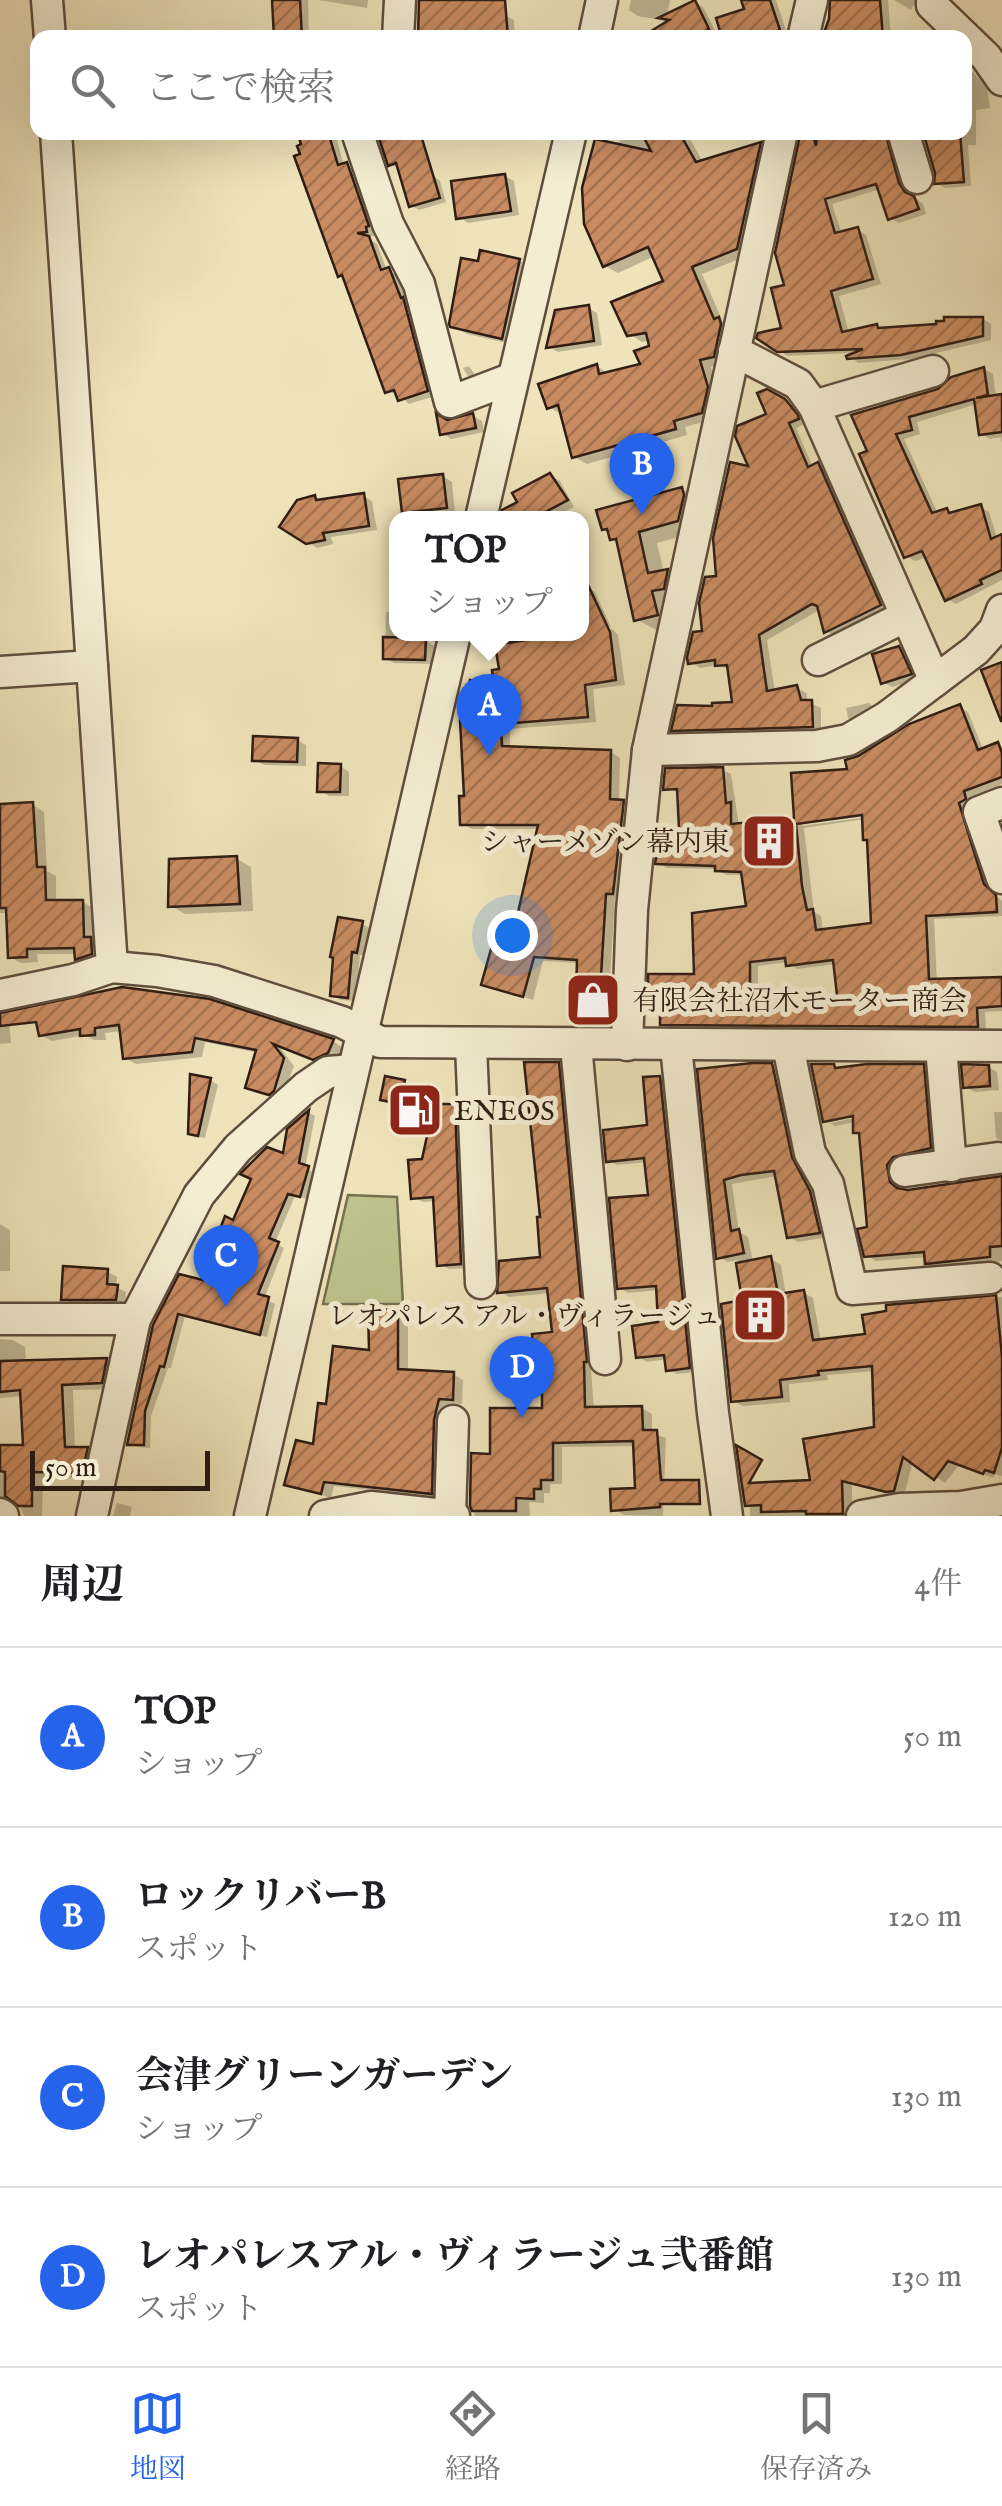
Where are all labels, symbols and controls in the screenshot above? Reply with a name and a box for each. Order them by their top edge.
search box [30,30,972,140]
icon: search [65,58,120,113]
text: ここで検索 [145,66,335,114]
pin: B [610,432,674,515]
popup [389,511,589,641]
text: TOP [425,528,506,576]
text: ショップ [425,584,553,625]
pin: A [456,674,522,756]
building icon: シャーメゾン幕内東 [739,811,799,871]
place label: シャーメゾン幕内東 [481,826,730,861]
your location [487,910,538,961]
shop icon: 有限会社沼木モーター商会 [563,970,623,1030]
place label: 有限会社沼木モーター商会 [632,985,967,1020]
fuel station icon: ENEOS [385,1080,445,1140]
place label: ENEOS [454,1095,555,1130]
pin: C [194,1224,258,1307]
building icon: レオパレス アル・ヴィラージュ [730,1285,790,1345]
place label: レオパレス アル・ヴィラージュ [328,1300,721,1335]
pin: D [490,1336,554,1418]
scale bar [30,1446,210,1490]
text: 50 m [45,1451,97,1486]
text: 周辺 [40,1560,124,1613]
text: 4件 [914,1565,962,1606]
text: TOP [135,1689,216,1737]
text: A [62,1717,83,1758]
text: 50 m [903,1717,962,1758]
text: ショップ [135,1745,262,1786]
text: ロックリバーB [135,1874,386,1922]
text: B [62,1897,83,1938]
text: 120 m [888,1897,962,1938]
text: スポット [135,1930,263,1971]
text: 会津グリーンガーデン [135,2054,513,2102]
text: C [61,2077,84,2118]
text: 130 m [891,2077,962,2118]
text: ショップ [135,2110,262,2151]
text: レオパレスアル・ヴィラージュ弐番館 [135,2234,774,2282]
text: D [60,2257,85,2298]
text: 130 m [891,2257,962,2298]
text: スポット [135,2290,263,2331]
tab: 地図 [130,2386,186,2488]
tab: 経路 [445,2386,501,2488]
tab: 保存済み [760,2386,872,2488]

